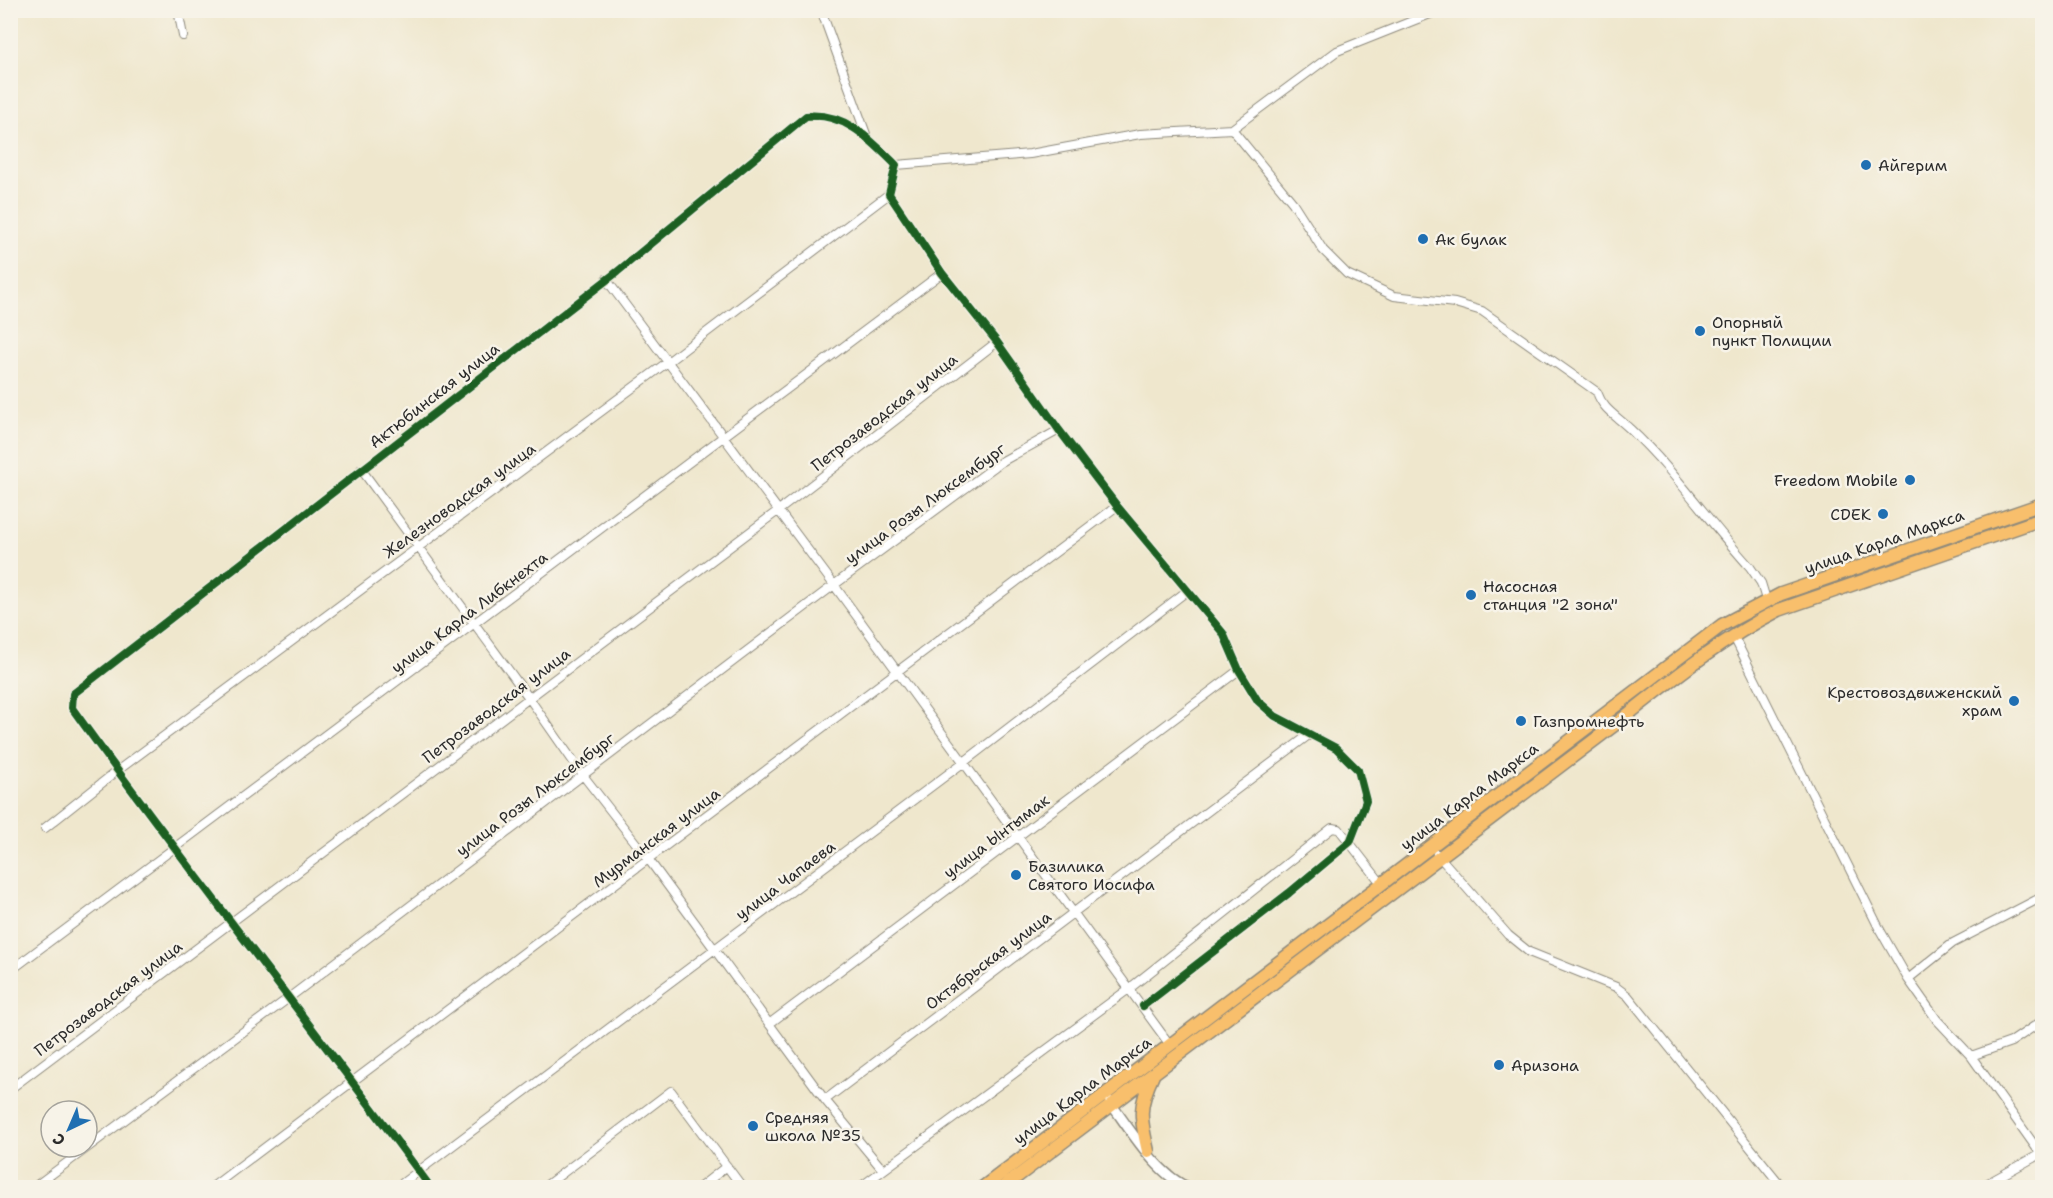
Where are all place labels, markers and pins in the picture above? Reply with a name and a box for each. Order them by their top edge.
place label: Айгерим [1878,155,1947,176]
marker: Айгерим [1859,158,1873,172]
place label: Ак булак [1435,229,1507,250]
marker: Ак булак [1416,232,1430,246]
place label: Опорный пункт Полиции [1712,312,1832,351]
marker: Опорный пункт Полиции [1693,324,1707,338]
place label: Freedom Mobile [1774,470,1898,491]
marker: Freedom Mobile [1903,473,1917,487]
place label: CDEK [1830,504,1872,525]
marker: CDEK [1876,507,1890,521]
place label: Насосная станция "2 зона" [1483,576,1618,615]
marker: Насосная станция "2 зона" [1464,588,1478,602]
place label: Крестовоздвиженский храм [1827,682,2002,721]
marker: Крестовоздвиженский храм [2007,694,2021,708]
place label: Газпромнефть [1533,711,1644,732]
marker: Газпромнефть [1514,714,1528,728]
place label: Базилика Святого Иосифа [1028,856,1155,895]
marker: Базилика Святого Иосифа [1009,868,1023,882]
place label: Аризона [1511,1055,1579,1076]
marker: Аризона [1492,1058,1506,1072]
place label: Средняя школа №35 [765,1107,861,1146]
marker: Средняя школа №35 [746,1119,760,1133]

